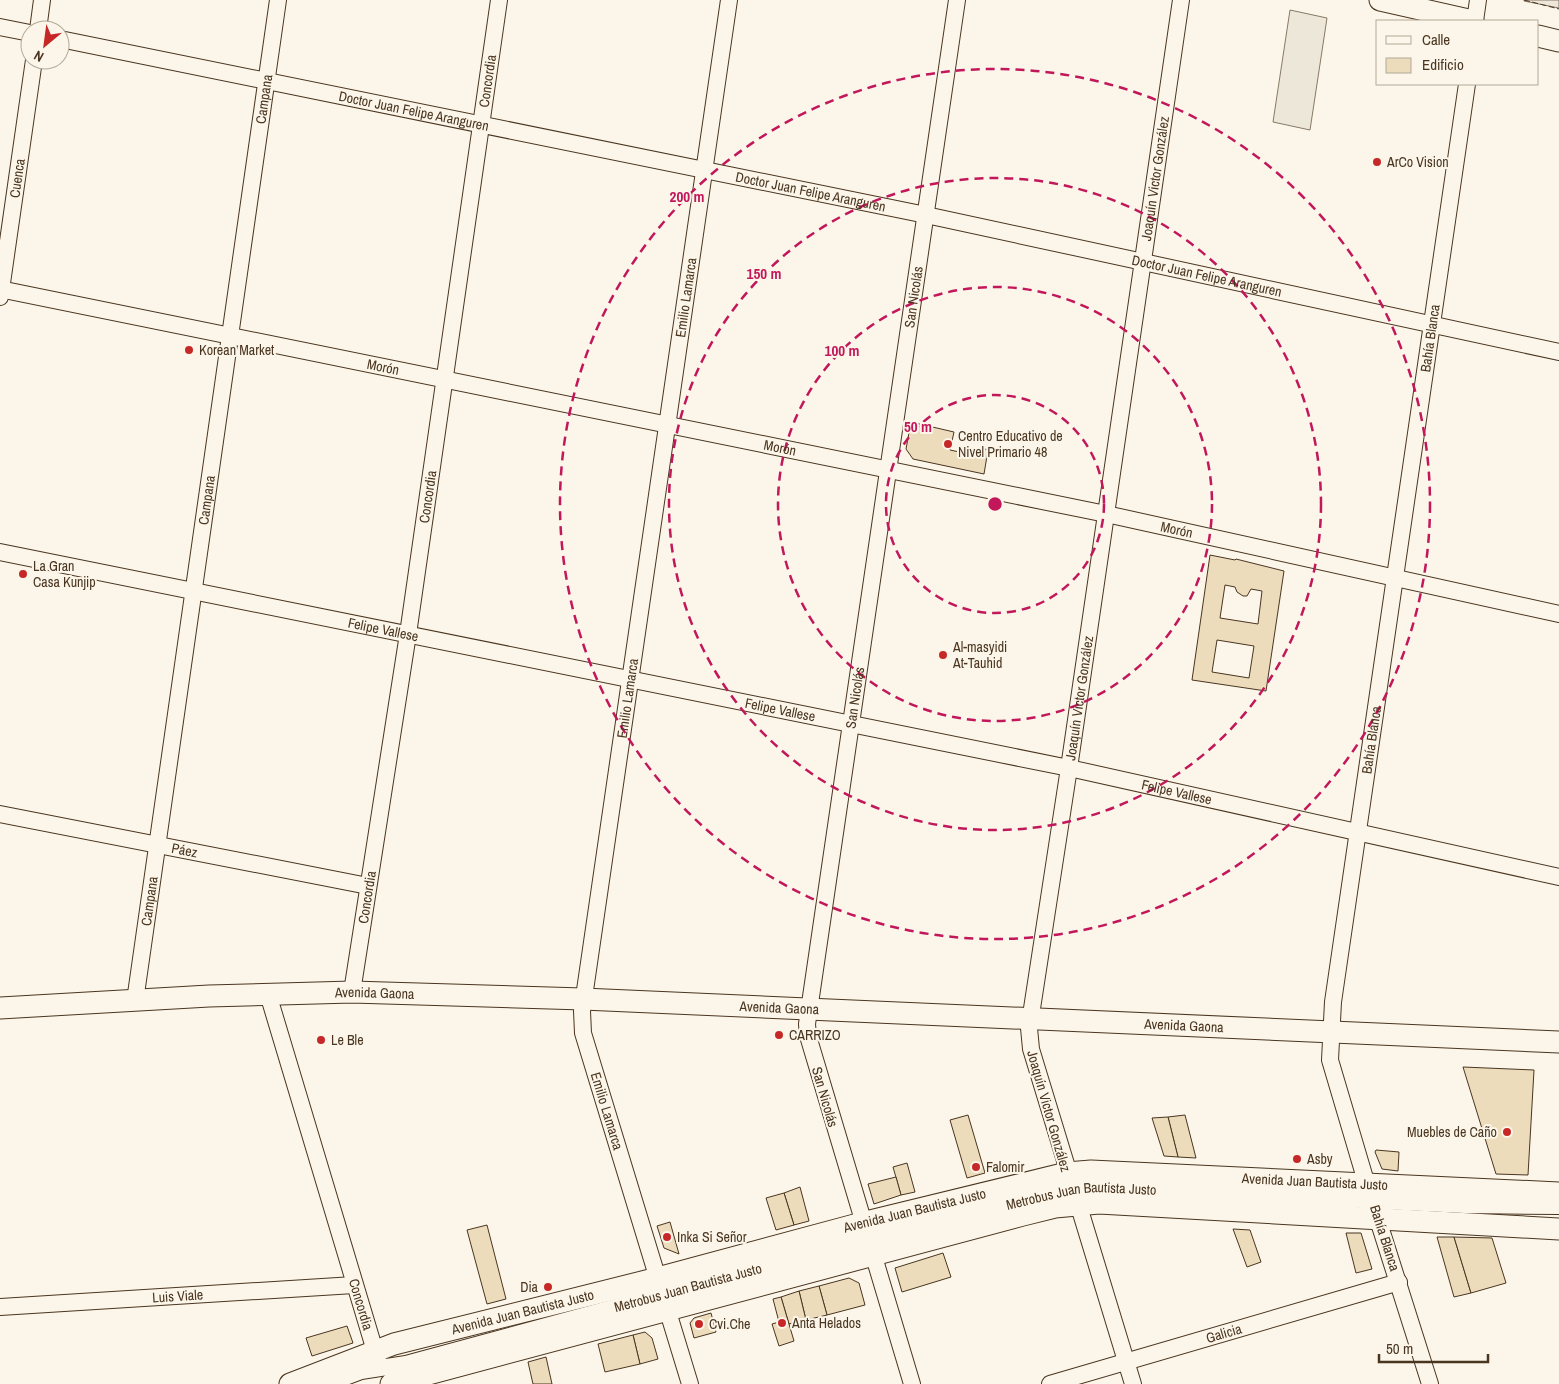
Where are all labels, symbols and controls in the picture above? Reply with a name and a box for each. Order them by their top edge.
north arrow [20,20,70,70]
legend [1376,20,1539,85]
text: Calle [1422,29,1450,50]
text: N [31,46,47,66]
street label: Concordia [475,53,500,109]
text: Edificio [1422,54,1464,75]
street label: Campana [251,73,276,125]
street label: Doctor Juan Felipe Aranguren [337,87,490,135]
street label: Joaquín Victor González [1137,115,1173,242]
place label: ArCo Vision [1386,153,1449,171]
marker: ArCo Vision [1371,156,1383,168]
street label: Cuenca [5,157,29,199]
street label: Doctor Juan Felipe Aranguren [734,168,887,216]
text: 200 m [670,186,704,207]
street label: Doctor Juan Felipe Aranguren [1130,251,1283,301]
street label: Emilio Lamarca [671,256,701,339]
text: 150 m [747,263,781,284]
street label: San Nicolás [900,265,927,329]
street label: Bahía Blanca [1416,302,1444,373]
text: 100 m [825,340,859,361]
place label: Korean Market [199,341,274,359]
marker: Korean Market [183,344,195,356]
street label: Morón [365,355,401,379]
text: 50 m [904,416,932,437]
place label: Centro Educativo de Nivel Primario 48 [958,427,1063,461]
street label: Morón [762,436,798,460]
marker: Centro Educativo de Nivel Primario 48 [942,438,954,450]
street label: Concordia [415,469,440,524]
street label: Campana [194,474,219,526]
centre of rings [986,495,1004,513]
street label: Morón [1159,517,1194,542]
place label: La Gran Casa Kunjip [33,557,96,591]
marker: La Gran Casa Kunjip [17,568,29,580]
street label: Felipe Vallese [346,614,420,645]
street label: Joaquín Victor González [1061,634,1097,762]
place label: Al-masyidi At-Tauhid [952,638,1007,672]
marker: Al-masyidi At-Tauhid [937,649,949,661]
street label: Emilio Lamarca [613,657,642,739]
street label: San Nicolás [841,666,868,730]
street label: Felipe Vallese [743,694,817,726]
street label: Bahía Blanca [1357,704,1385,775]
street label: Felipe Vallese [1140,775,1214,809]
street label: Páez [170,839,199,861]
street label: Concordia [354,869,380,925]
street label: Campana [137,874,162,927]
street label: Avenida Gaona [334,983,415,1003]
street label: Avenida Gaona [738,997,820,1018]
street label: Avenida Gaona [1143,1015,1225,1036]
place label: CARRIZO [789,1026,841,1044]
marker: CARRIZO [773,1029,785,1041]
place label: Le Ble [331,1031,364,1049]
marker: Le Ble [315,1034,327,1046]
street label: Joaquín Victor González [1023,1048,1075,1174]
street label: San Nicolás [808,1065,842,1129]
street label: Emilio Lamarca [587,1070,628,1153]
place label: Muebles de Caño [1407,1123,1497,1141]
marker: Muebles de Caño [1501,1126,1513,1138]
place label: Asby [1306,1150,1333,1168]
marker: Asby [1291,1153,1303,1165]
place label: Falomir [986,1158,1025,1176]
marker: Falomir [970,1161,982,1173]
street label: Avenida Juan Bautista Justo [1240,1169,1388,1194]
street label: Metrobus Juan Bautista Justo [1004,1178,1157,1214]
street label: Avenida Juan Bautista Justo [840,1184,988,1237]
street label: Bahía Blanca [1366,1203,1404,1274]
place label: Inka Si Señor [677,1228,747,1246]
marker: Inka Si Señor [661,1231,673,1243]
street label: Metrobus Juan Bautista Justo [612,1259,764,1316]
street label: Concordia [345,1276,377,1333]
place label: Dia [520,1278,539,1296]
marker: Dia [542,1281,554,1293]
street label: Luis Viale [152,1285,204,1307]
street label: Avenida Juan Bautista Justo [449,1285,596,1339]
place label: Anta Helados [791,1314,861,1332]
place label: Cvi.Che [709,1315,750,1333]
marker: Anta Helados [776,1317,788,1329]
marker: Cvi.Che [693,1318,705,1330]
street label: Galicia [1204,1319,1244,1347]
scale bar [1379,1332,1488,1364]
text: 50 m [1386,1338,1413,1359]

